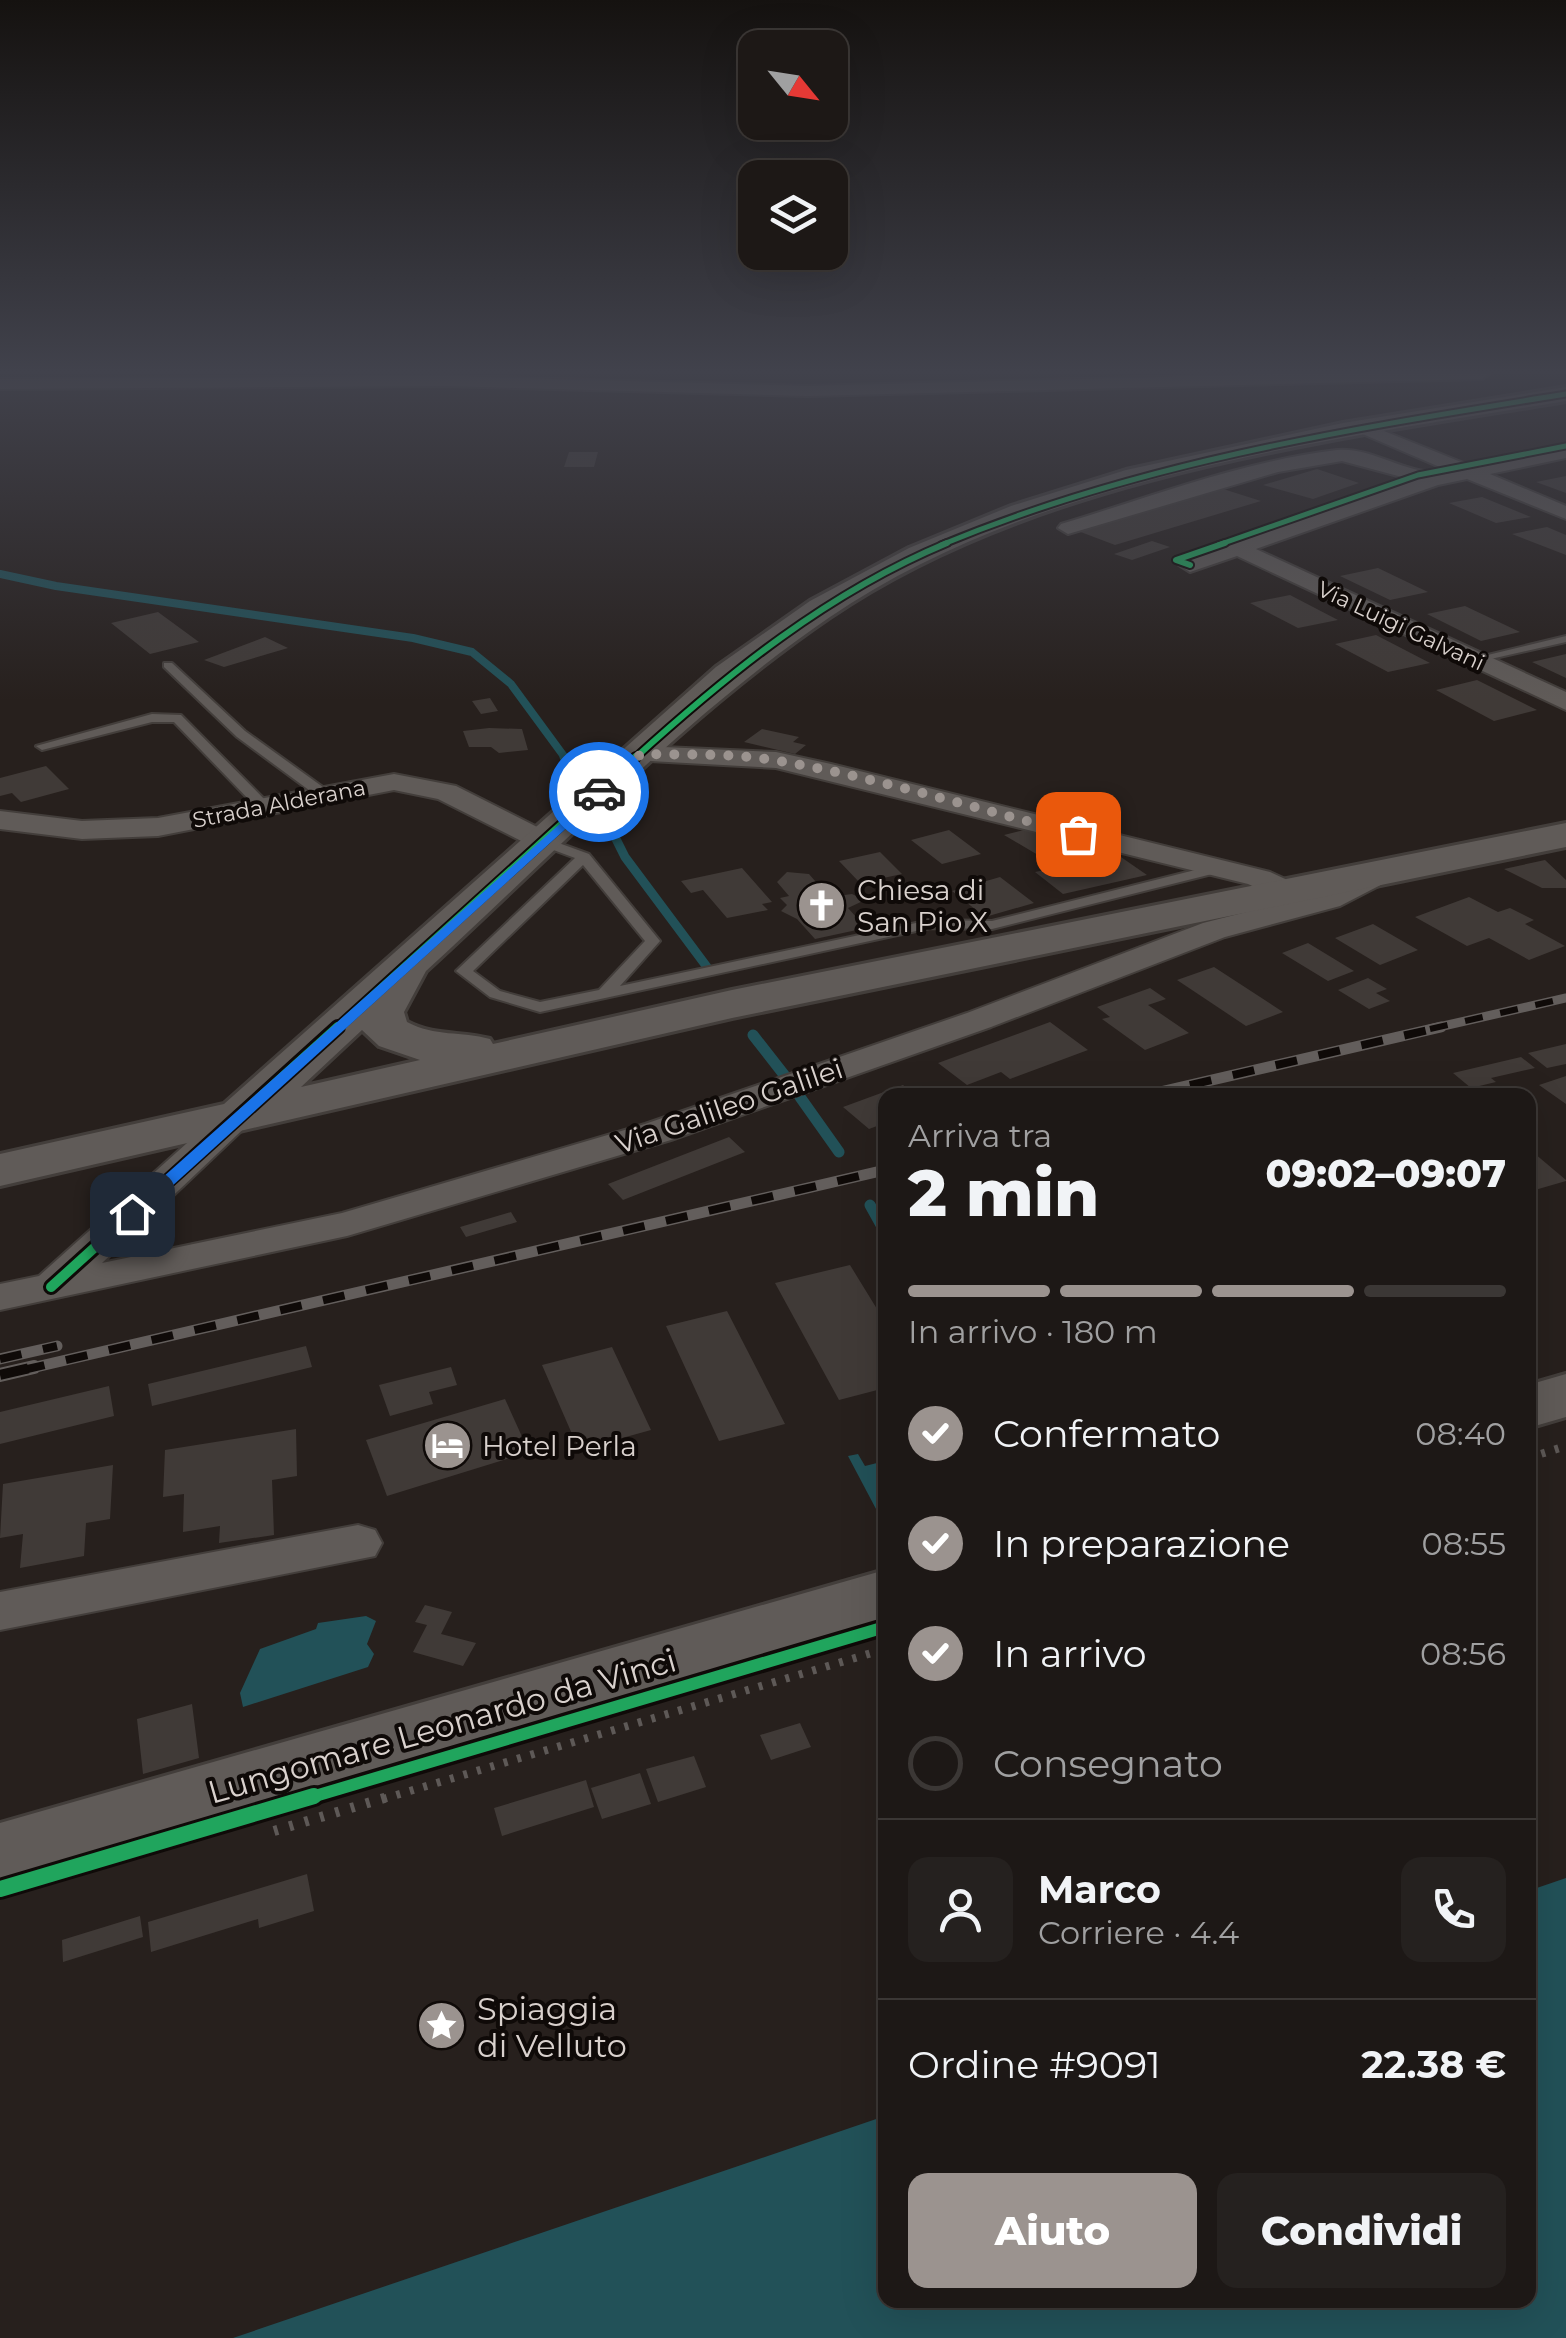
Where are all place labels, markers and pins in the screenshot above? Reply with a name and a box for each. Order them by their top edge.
pin [1036,792,1121,877]
place label: Chiesa di San Pio X [857,873,988,939]
church icon: Chiesa di San Pio X [796,880,848,932]
pin [90,1172,175,1257]
hotel icon: Hotel Perla [421,1420,473,1472]
place label: Hotel Perla [482,1429,637,1463]
place label: Spiaggia di Velluto [477,1989,627,2065]
place icon: Spiaggia di Velluto [416,2000,468,2052]

